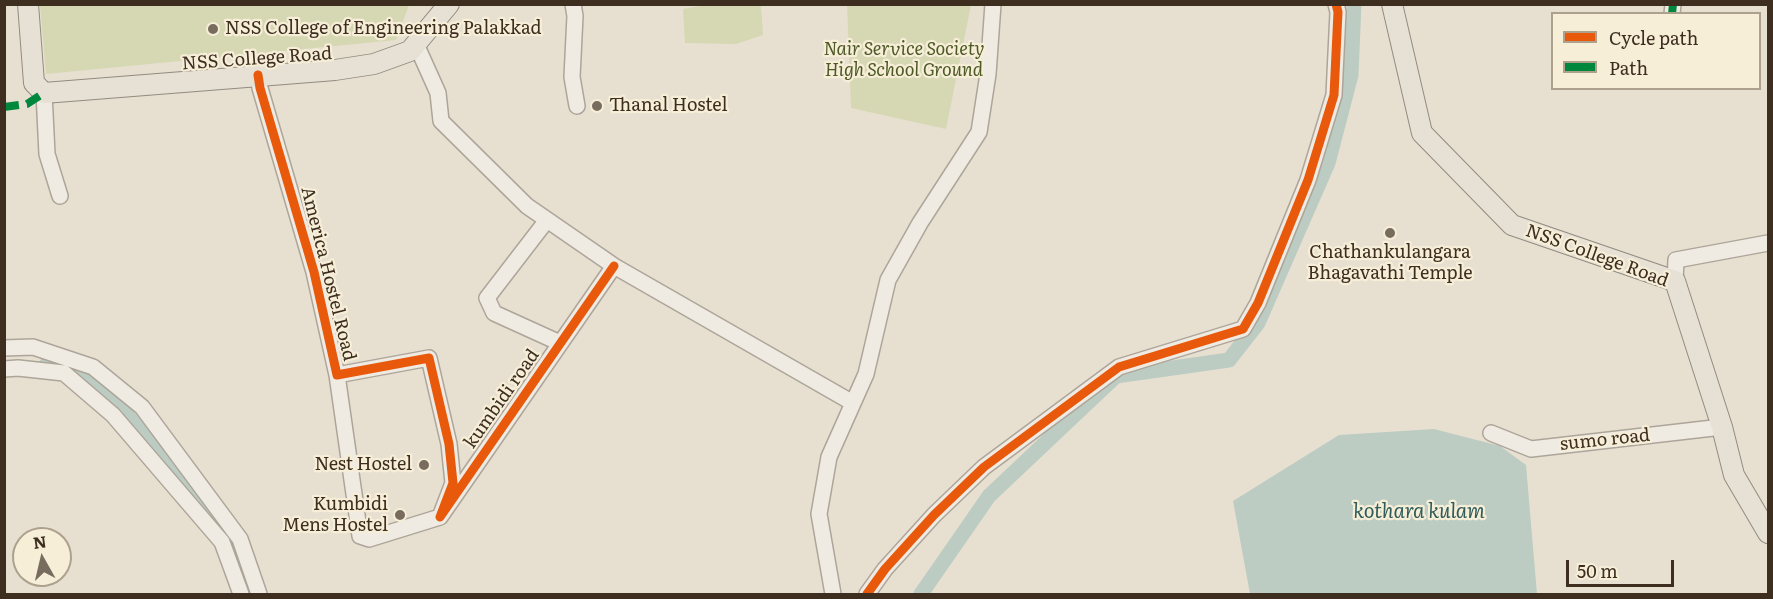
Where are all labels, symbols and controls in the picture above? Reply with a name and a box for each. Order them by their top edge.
legend [1551,12,1761,90]
place label: NSS College of Engineering Palakkad [225,18,542,40]
marker: NSS College of Engineering Palakkad [206,22,220,36]
text: Cycle path [1609,24,1698,51]
park label: Nair Service Society High School Ground [823,39,985,82]
street label: NSS College Road [181,43,333,75]
text: Path [1609,54,1648,81]
place label: Thanal Hostel [609,95,727,117]
marker: Thanal Hostel [590,99,604,113]
street label: America Hostel Road [296,185,360,363]
street label: NSS College Road [1523,220,1671,292]
marker: Chathankulangara Bhagavathi Temple [1383,226,1397,240]
place label: Chathankulangara Bhagavathi Temple [1307,242,1473,284]
street label: kumbidi road [460,345,544,453]
street label: sumo road [1559,425,1651,455]
place label: Nest Hostel [315,454,412,476]
marker: Nest Hostel [417,458,431,472]
place label: Kumbidi Mens Hostel [282,494,388,536]
water label: kothara kulam [1353,500,1485,524]
marker: Kumbidi Mens Hostel [393,508,407,522]
north arrow [12,527,72,587]
text: N [31,528,48,554]
scale bar [1569,548,1677,586]
text: 50 m [1577,557,1618,584]

